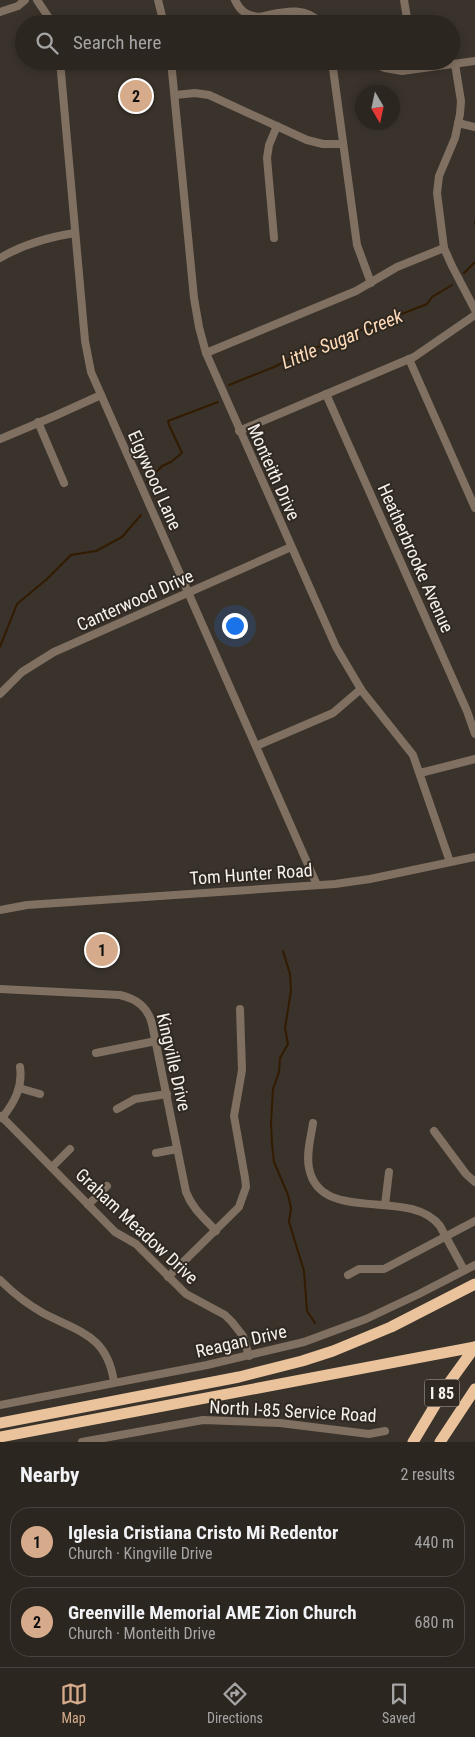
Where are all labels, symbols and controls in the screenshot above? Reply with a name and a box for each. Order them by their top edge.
search box [15,15,460,70]
icon: search [33,29,61,57]
text: Search here [73,31,161,54]
pin: 2 [120,77,152,115]
north arrow [355,85,400,130]
water label: Little Sugar Creek [278,304,407,374]
street label: Monteith Drive [243,421,305,523]
street label: Elgywood Lane [124,427,186,533]
street label: Heatherbrooke Avenue [374,480,458,636]
street label: Canterwood Drive [73,565,197,635]
your location [222,613,248,639]
street label: Tom Hunter Road [189,859,313,889]
pin: 1 [86,931,118,969]
street label: Kingville Drive [153,1011,195,1113]
street label: Graham Meadow Drive [71,1164,203,1288]
street label: Reagan Drive [193,1320,289,1362]
road number: I 85 [424,1380,460,1406]
street label: North I-85 Service Road [209,1396,377,1426]
text: Nearby [20,1463,79,1487]
text: 2 results [400,1465,455,1484]
text: Iglesia Cristiana Cristo Mi Redentor [68,1521,338,1544]
text: 1 [33,1533,41,1552]
text: 440 m [415,1533,454,1552]
text: Church · Kingville Drive [68,1544,213,1563]
text: Greenville Memorial AME Zion Church [68,1601,357,1624]
text: 2 [33,1613,41,1632]
text: 680 m [415,1613,454,1632]
text: Church · Monteith Drive [68,1624,215,1643]
tab: Map [60,1680,88,1726]
tab: Directions [207,1680,263,1726]
tab: Saved [382,1680,415,1726]

